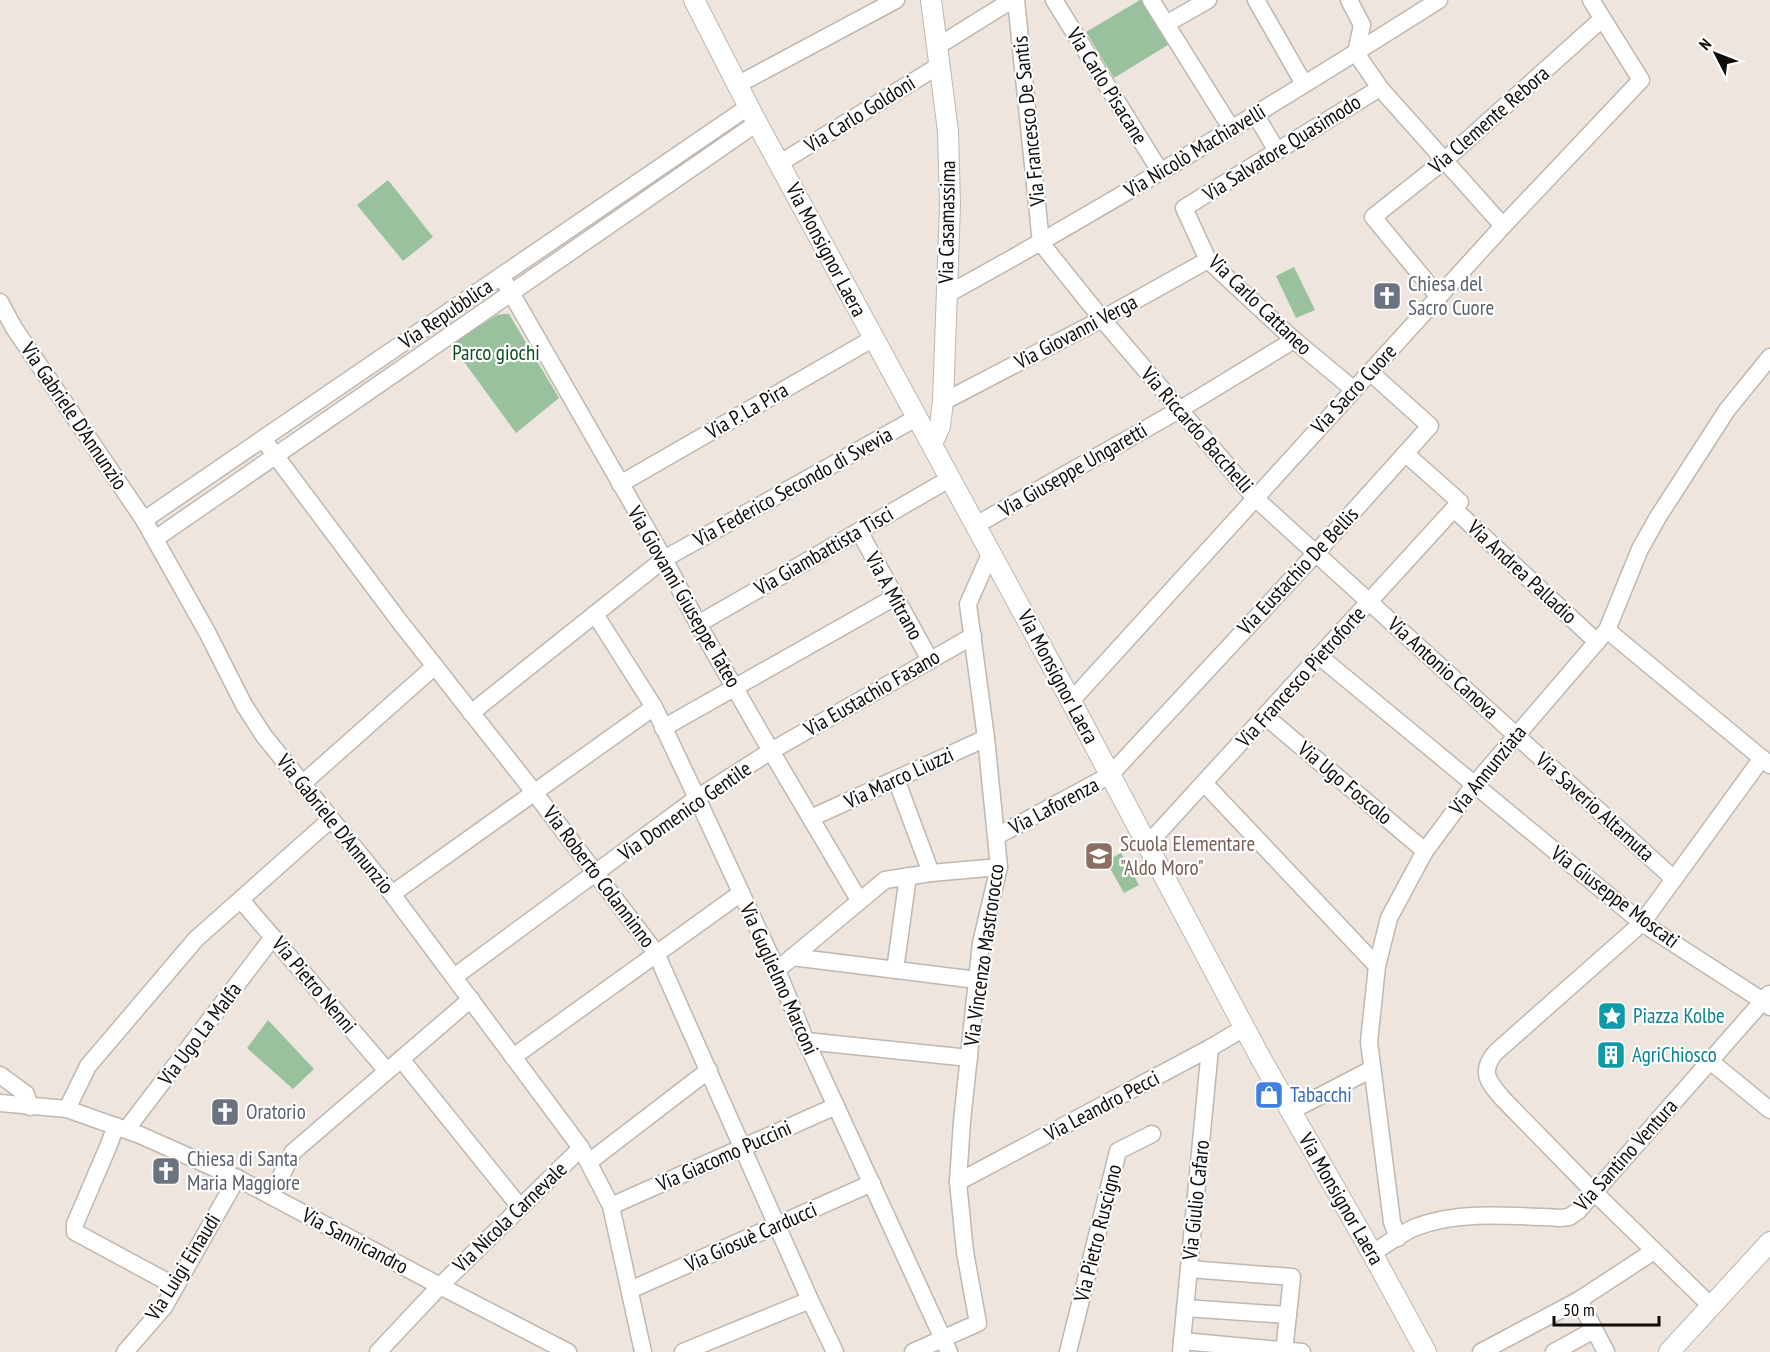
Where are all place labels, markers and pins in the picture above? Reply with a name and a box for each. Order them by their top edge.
place label: Chiesa del Sacro Cuore [1408,270,1494,321]
church icon: Chiesa del Sacro Cuore [1371,280,1403,312]
place label: Scuola Elementare "Aldo Moro" [1120,830,1255,881]
school or university icon: Scuola Elementare "Aldo Moro" [1083,840,1115,872]
place icon: Piazza Kolbe [1596,1000,1628,1032]
place label: Piazza Kolbe [1633,1002,1725,1029]
building icon: AgriChiosco [1595,1039,1627,1071]
place label: AgriChiosco [1632,1041,1717,1068]
shop icon: Tabacchi [1253,1079,1285,1111]
place label: Tabacchi [1290,1081,1352,1108]
church icon: Oratorio [209,1096,241,1128]
place label: Oratorio [246,1098,306,1125]
place label: Chiesa di Santa Maria Maggiore [187,1145,300,1196]
church icon: Chiesa di Santa Maria Maggiore [150,1155,182,1187]

